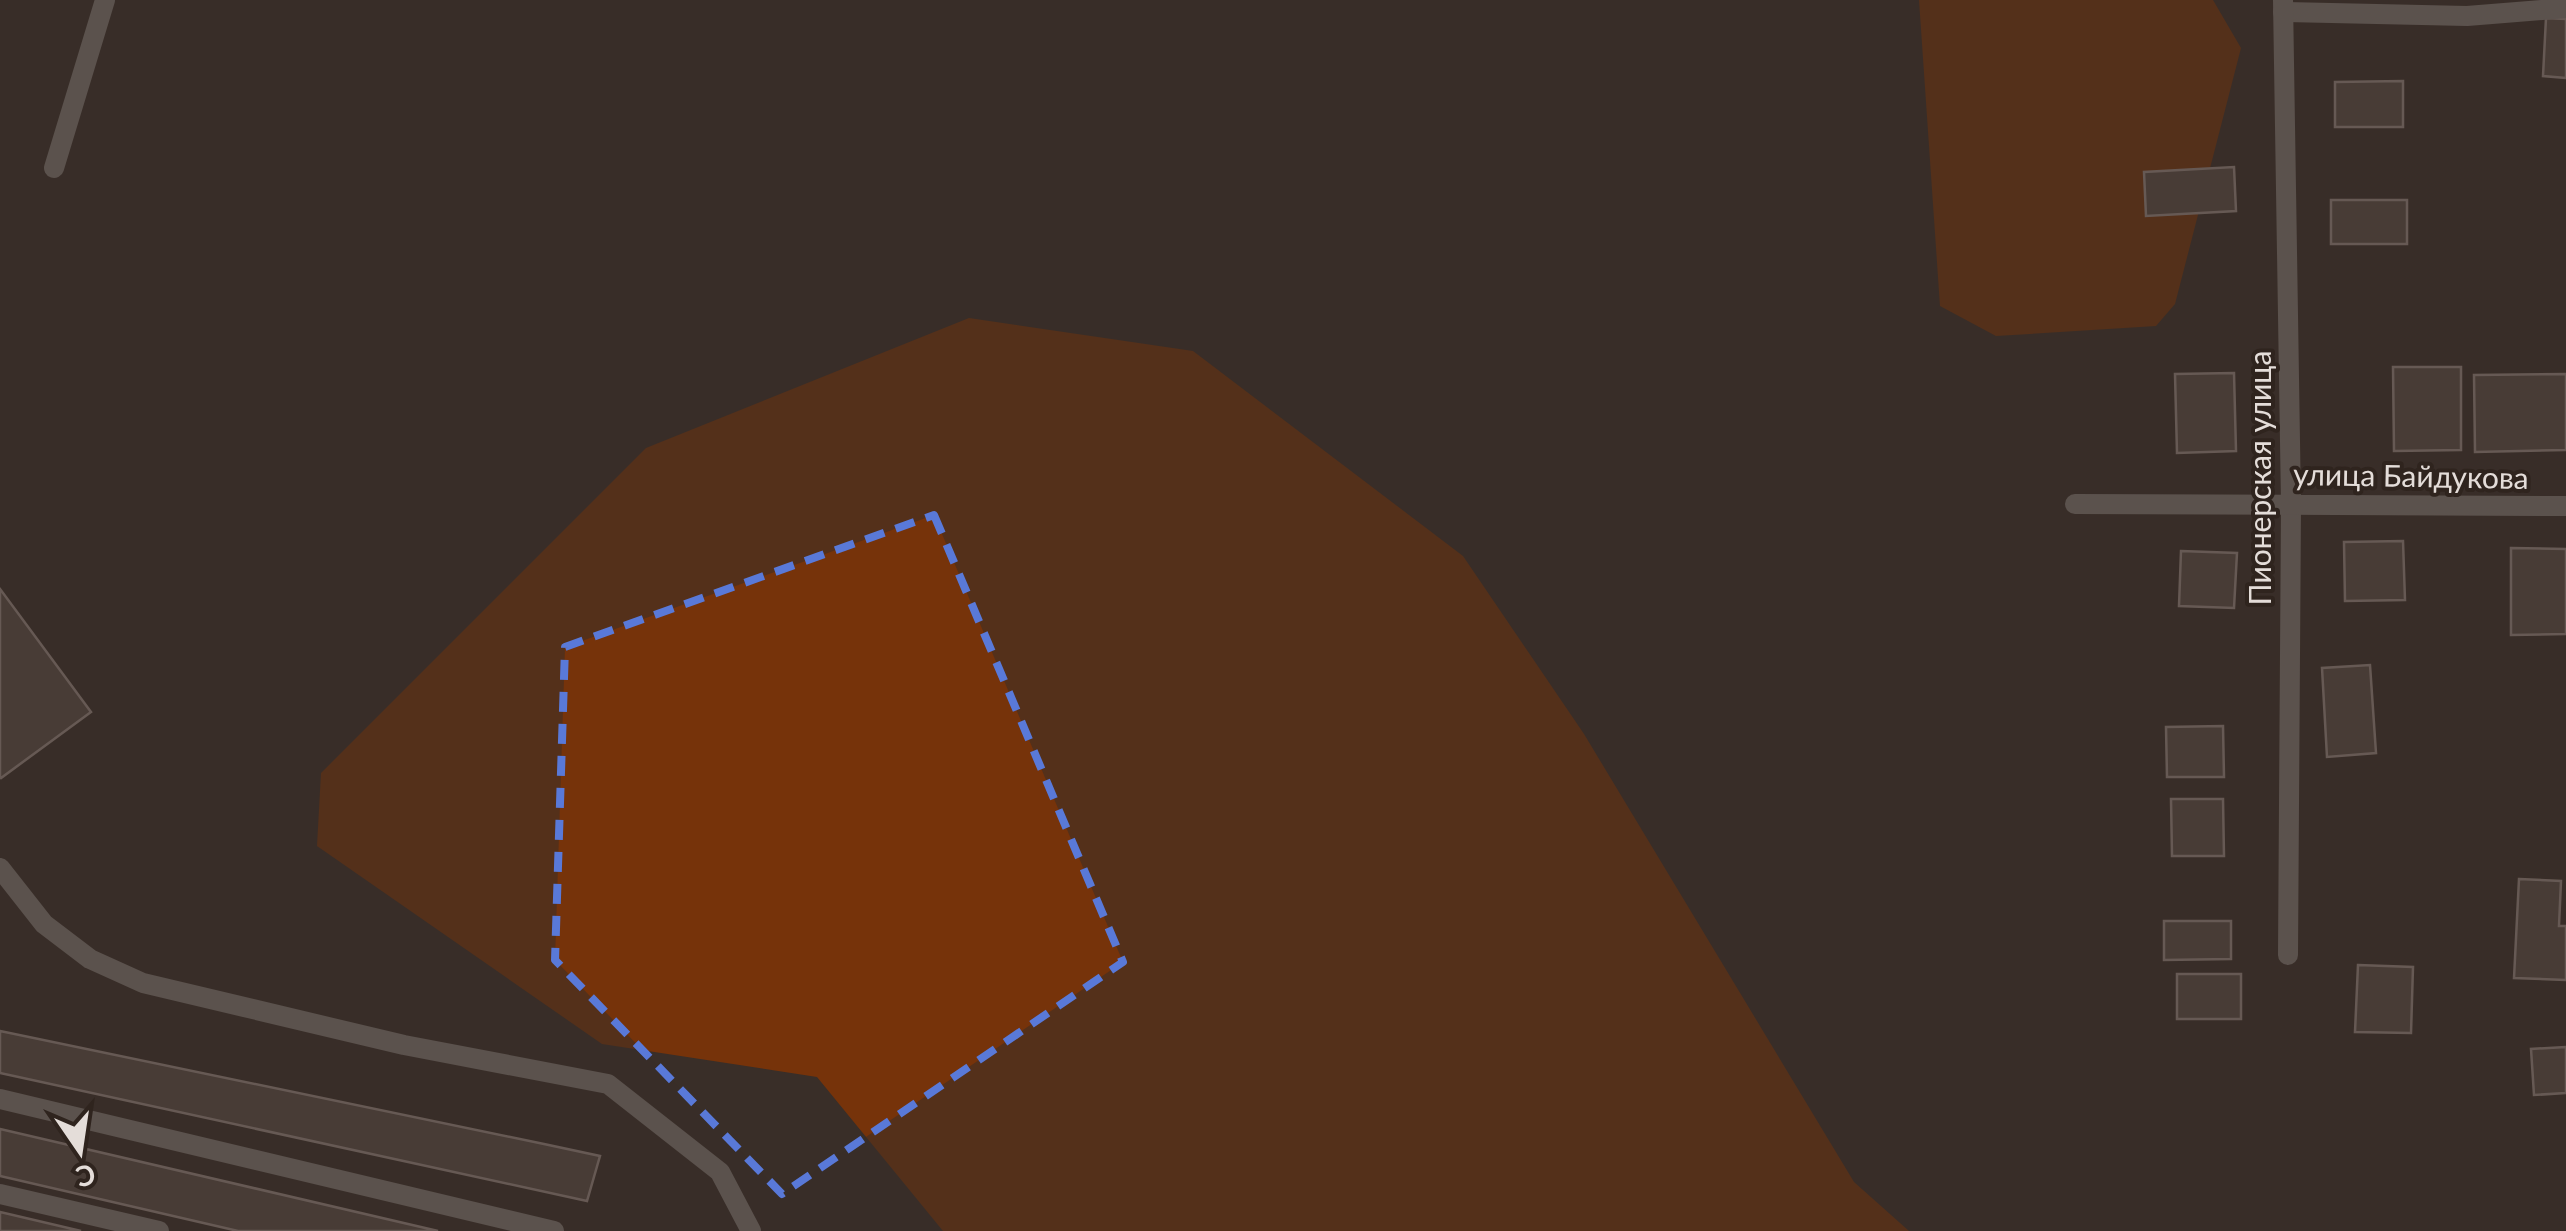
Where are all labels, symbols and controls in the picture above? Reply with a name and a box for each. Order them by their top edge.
street label: Пионерская улица [2241,351,2277,605]
street label: улица Байдукова [2293,455,2529,495]
north arrow [30,1101,130,1201]
text: С [73,1158,99,1195]

